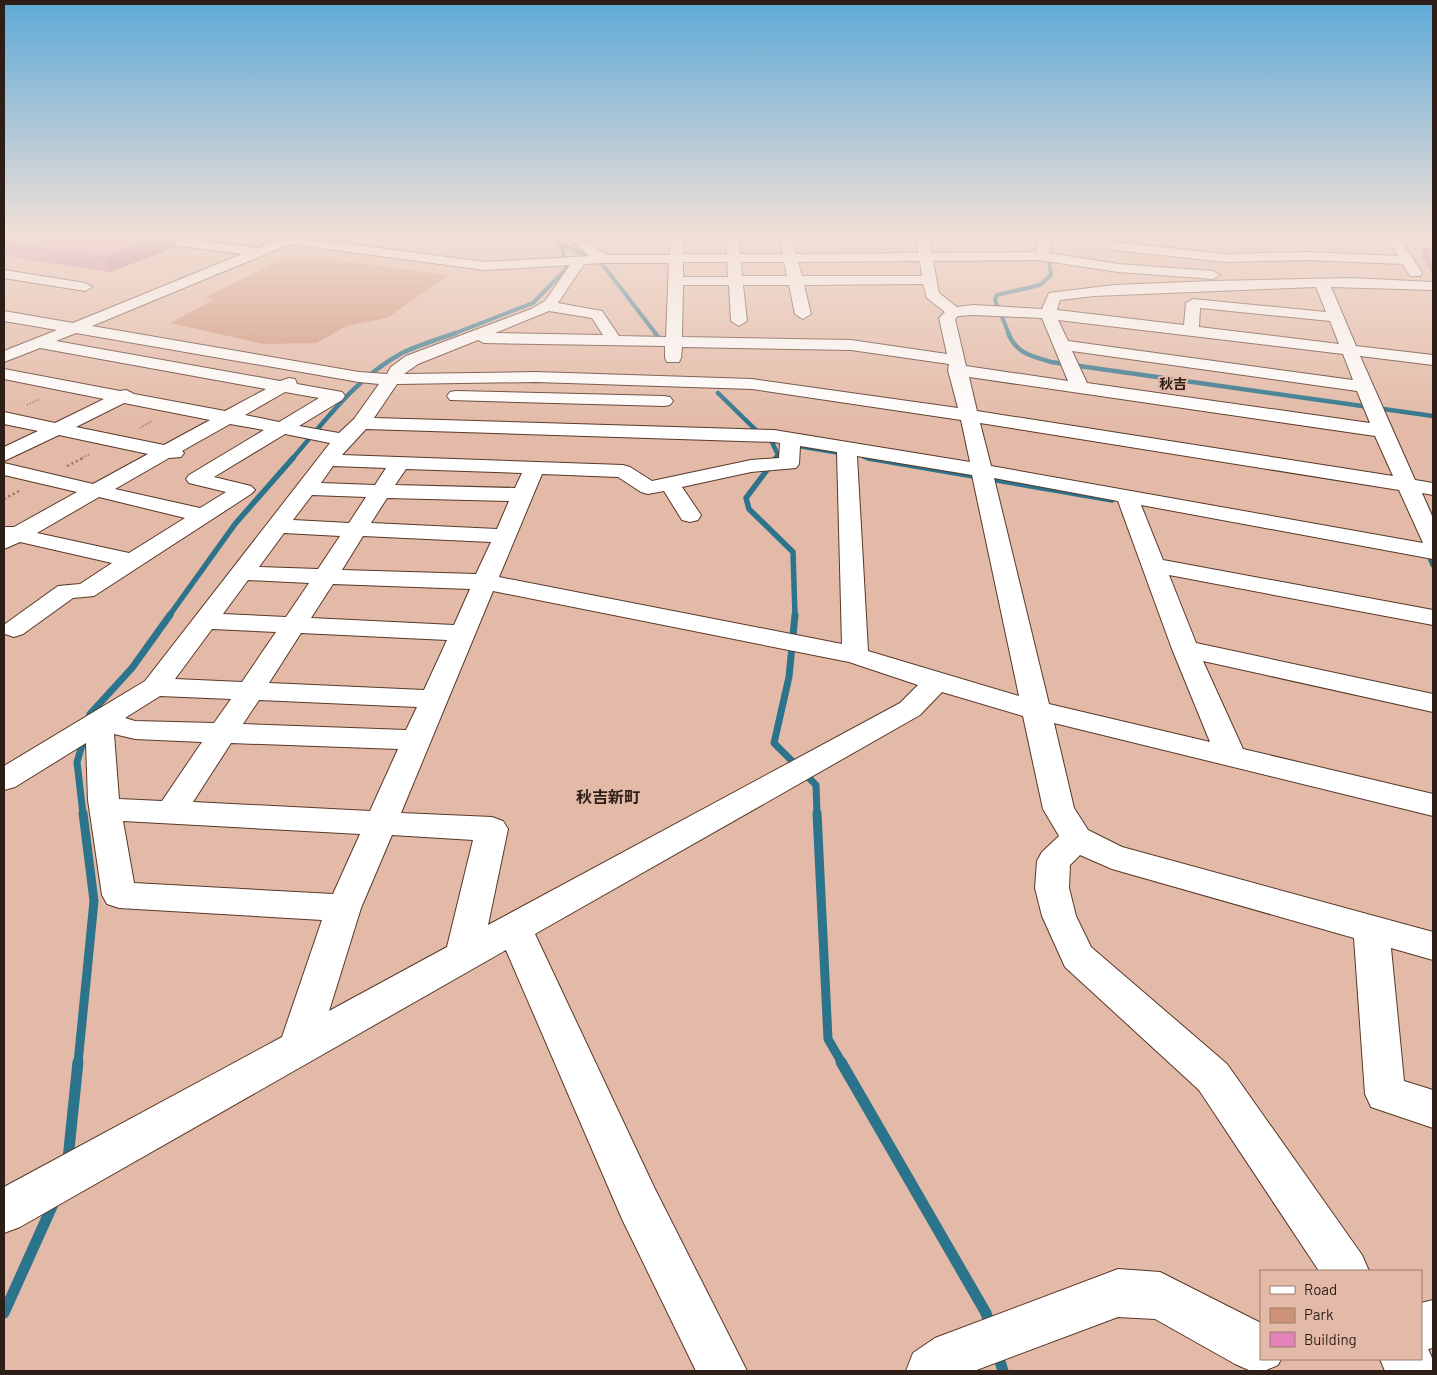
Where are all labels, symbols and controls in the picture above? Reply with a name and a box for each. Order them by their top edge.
district label: 秋吉 [1159,375,1187,392]
district label: 秋吉新町 [576,787,640,806]
legend [1260,1270,1422,1360]
text: Road [1304,1280,1337,1298]
text: Park [1304,1305,1334,1323]
text: Building [1304,1330,1357,1348]

